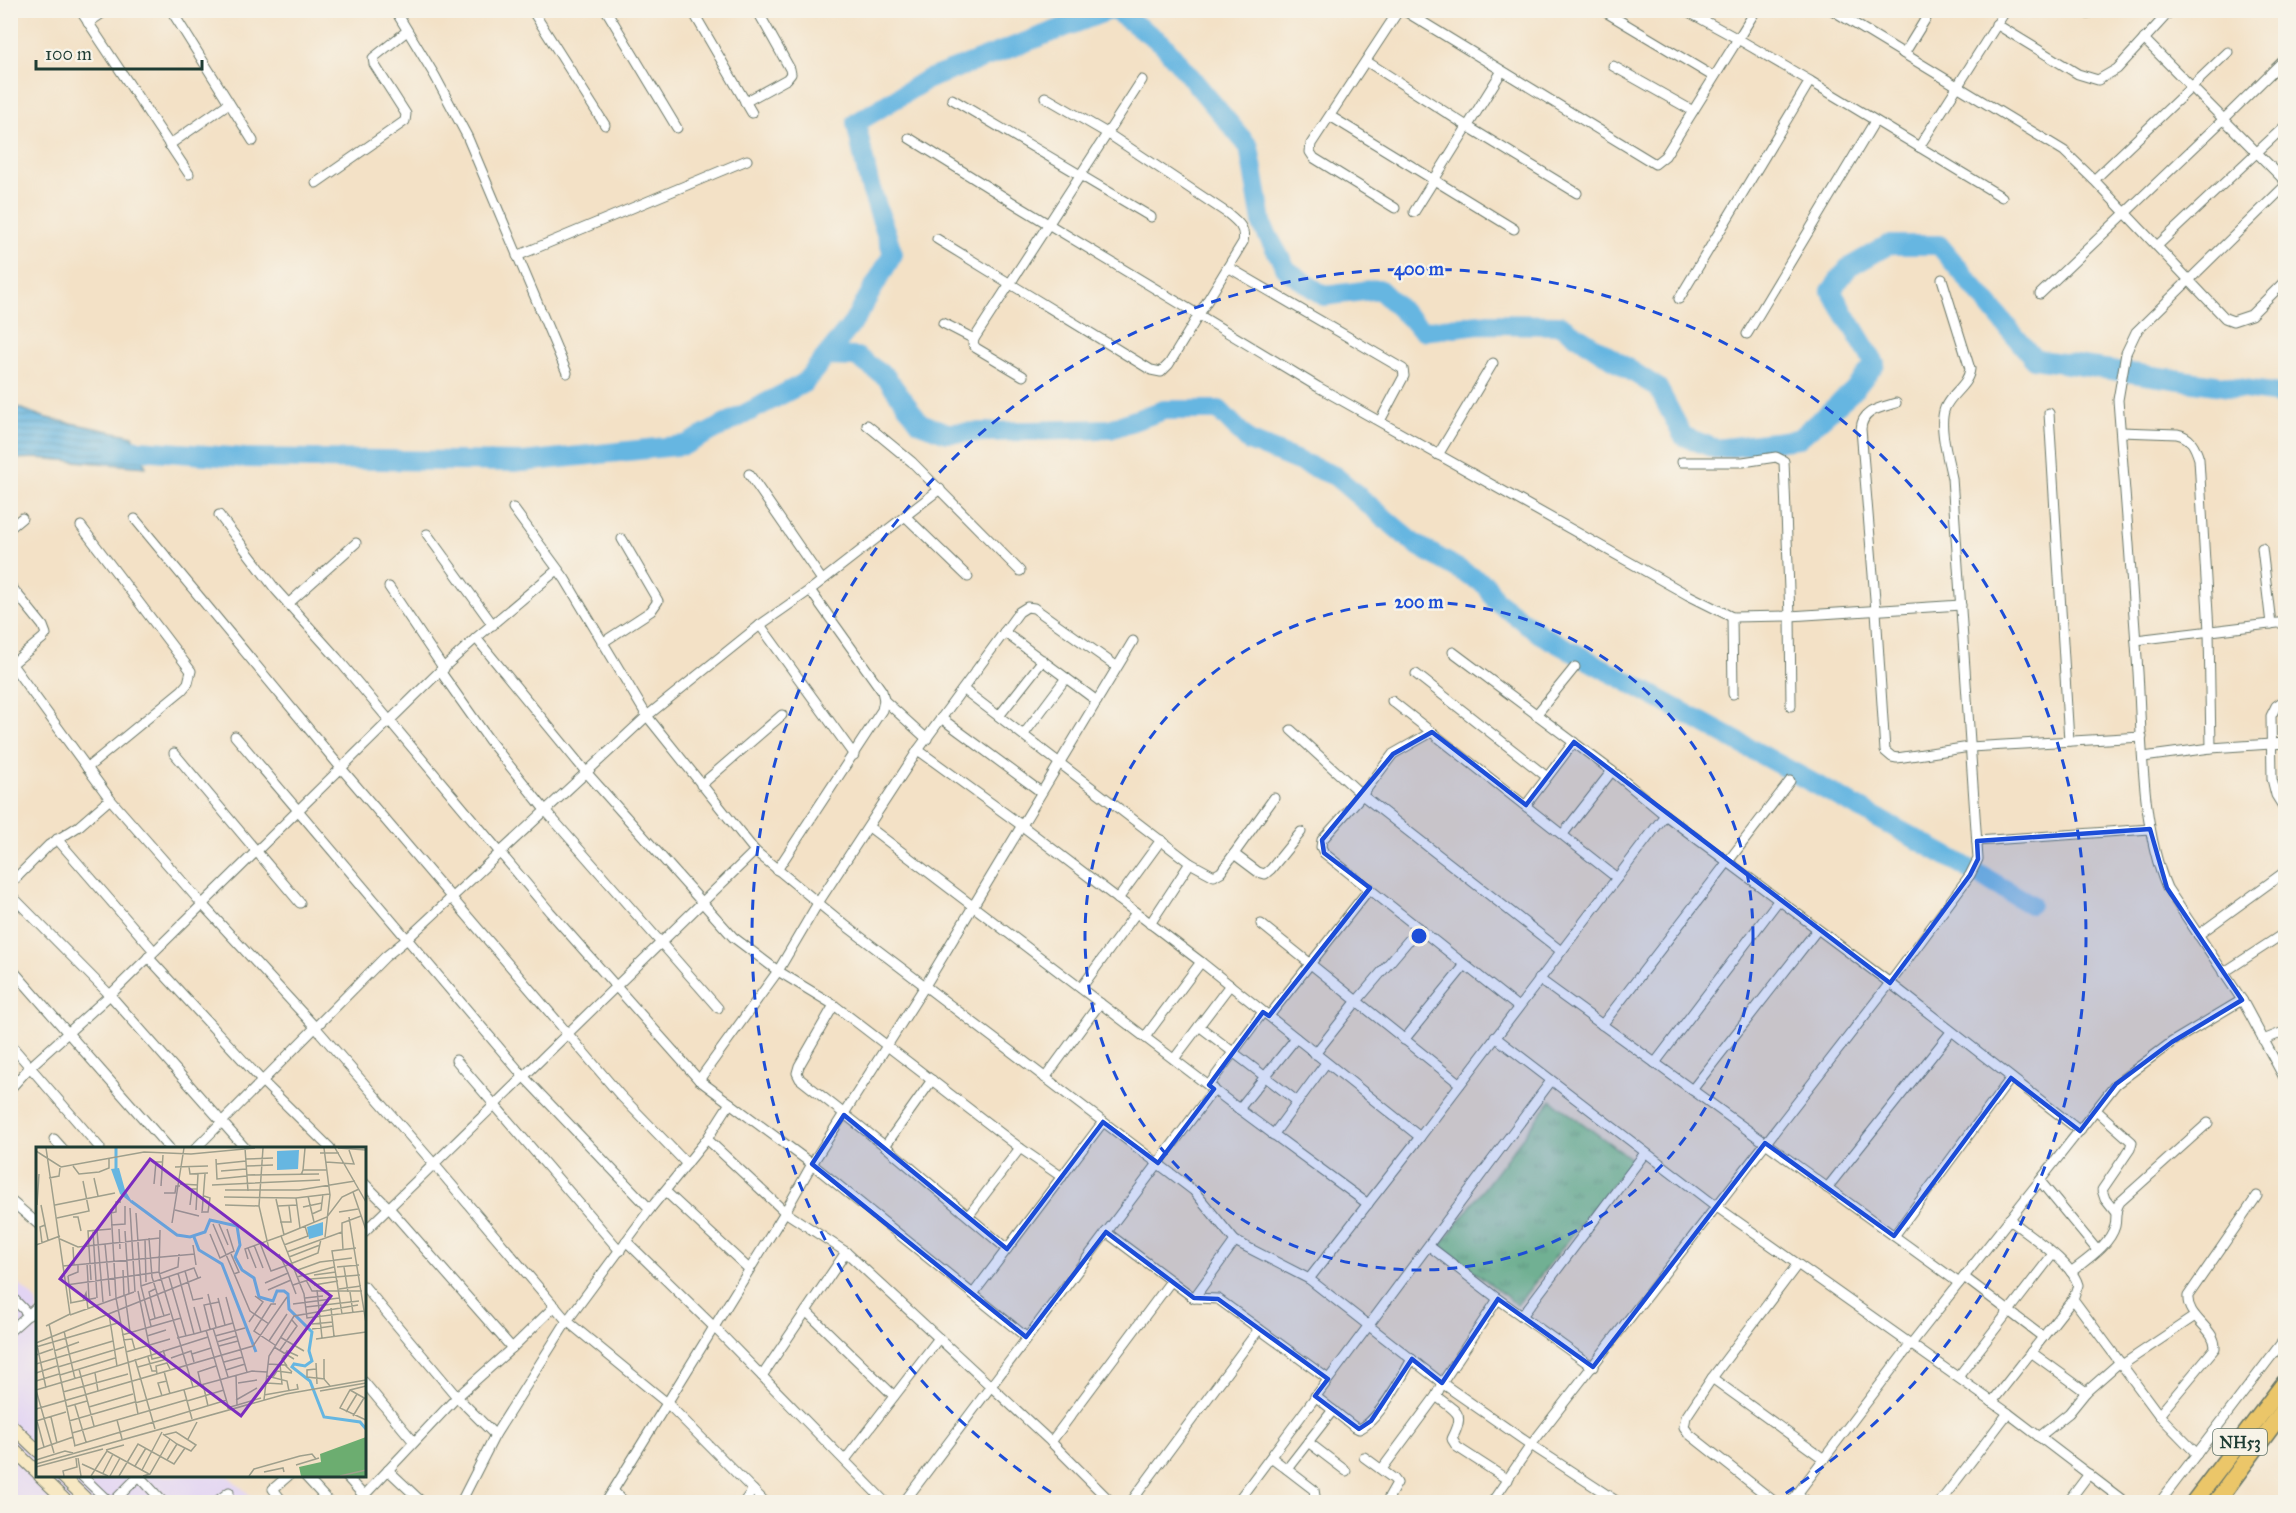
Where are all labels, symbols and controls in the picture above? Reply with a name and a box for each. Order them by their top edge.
scale bar [36,33,202,71]
text: 100 m [45,43,92,65]
text: 400 m [1394,258,1445,281]
text: 200 m [1395,591,1444,613]
centre of rings [1409,926,1429,946]
inset map [36,1147,366,1477]
road number: NH53 [2213,1429,2267,1455]

